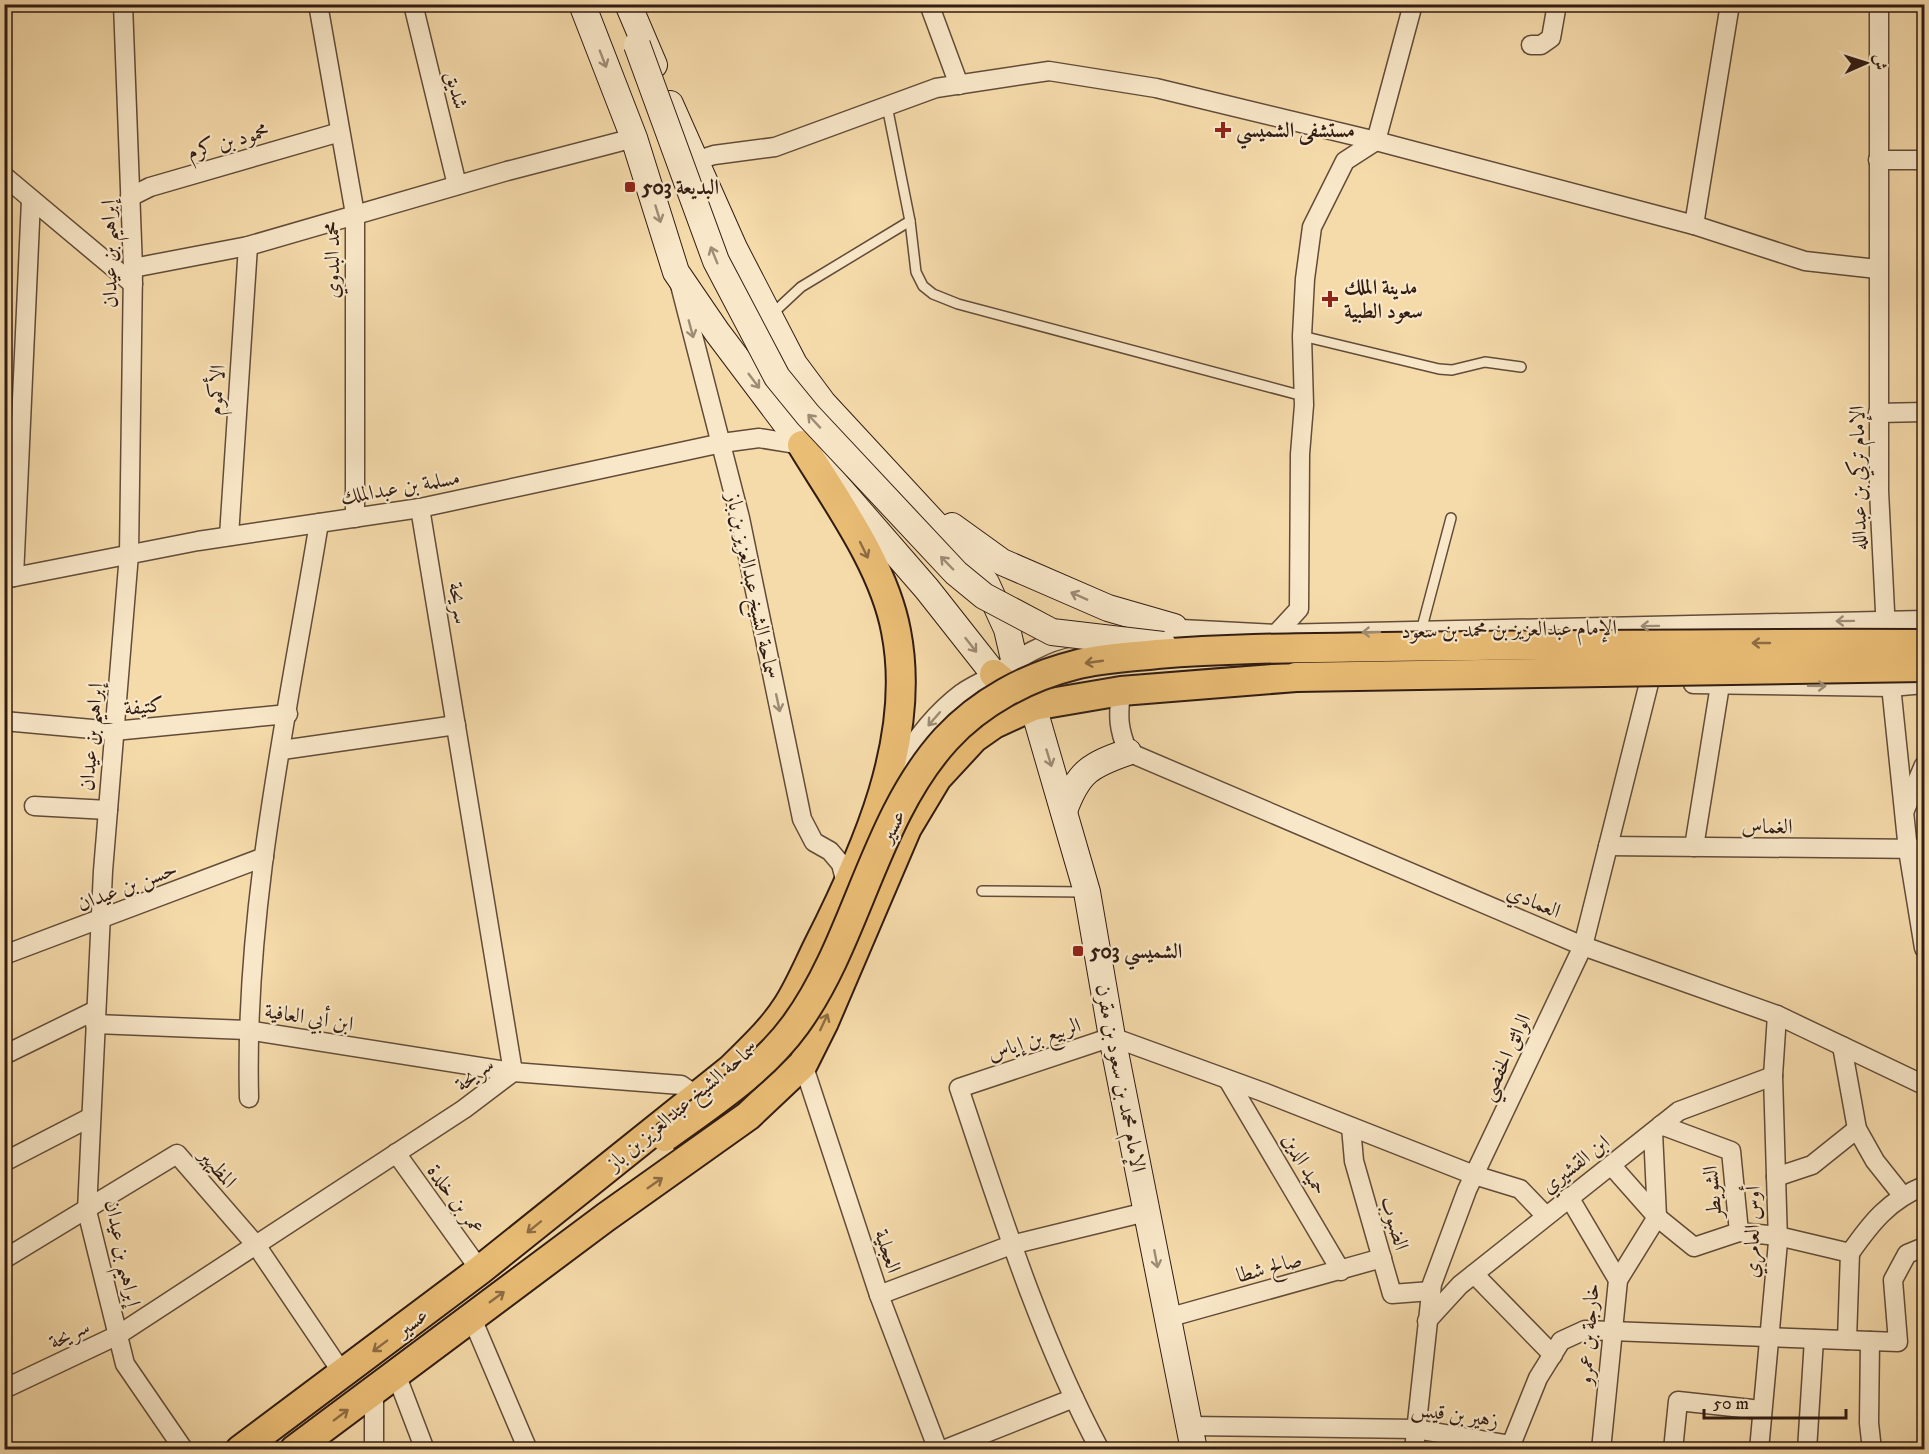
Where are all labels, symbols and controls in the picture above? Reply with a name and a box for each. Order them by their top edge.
north arrow [1836,33,1896,93]
one-way arrow [598,49,609,68]
text: ش [1870,54,1890,71]
street label: شديق [439,68,473,112]
street label: محمود بن كرم [184,118,273,170]
place label: مستشفى الشميسي [1236,118,1355,150]
marker: مستشفى الشميسي [1214,121,1232,139]
place label: البديعة 503 [641,175,719,201]
marker: البديعة 503 [623,180,637,194]
street label: إبراهيم بن عيدان [96,198,131,308]
one-way arrow [653,204,664,223]
street label: محمد البدوي [320,221,348,299]
one-way arrow [708,246,719,265]
place label: مدينة الملك سعود الطبية [1344,275,1423,325]
marker: مدينة الملك سعود الطبية [1321,290,1339,308]
one-way arrow [686,319,698,338]
street label: الأكموم [199,364,236,417]
one-way arrow [747,372,760,388]
street label: الإمام تركي بن عبدالله [1844,405,1877,551]
one-way arrow [807,414,821,429]
street label: مسلمة بن عبدالملك [338,465,462,511]
street label: سماحة الشيخ عبدالعزيز بن باز [714,489,784,683]
one-way arrow [859,540,870,558]
one-way arrow [940,556,954,571]
street label: سريحة [442,580,474,626]
one-way arrow [1070,589,1088,601]
street label: الإمام عبدالعزيز بن محمد بن سعود [1401,615,1617,649]
one-way arrow [1836,616,1856,627]
one-way arrow [1641,620,1661,631]
one-way arrow [1362,626,1382,637]
one-way arrow [965,636,978,652]
one-way arrow [1752,638,1772,649]
one-way arrow [1084,656,1104,667]
one-way arrow [1806,680,1826,692]
street label: إبراهيم بن عيدان [74,681,117,793]
street label: كتيفة [123,692,165,722]
one-way arrow [773,692,784,712]
one-way arrow [927,711,941,726]
one-way arrow [1044,748,1055,767]
street label: عسير [873,806,912,849]
street label: الغماس [1741,814,1793,840]
street label: حسن بن عيدان [74,856,181,918]
street label: العمادي [1502,879,1564,927]
place label: الشميسي 503 [1089,939,1182,971]
marker: الشميسي 503 [1071,944,1085,958]
street label: الإمام محمد بن سعود بن مقرن [1085,982,1151,1175]
street label: ابن أبي العافية [262,995,356,1041]
street label: الواثق الحفصي [1474,1010,1543,1108]
street label: الربيع بن إياس [984,1013,1086,1072]
one-way arrow [818,1014,830,1032]
street label: سماحة الشيخ عبدالعزيز بن باز [600,1035,767,1182]
street label: سريحة [450,1052,499,1098]
street label: حميد الدين [1276,1129,1332,1200]
street label: ابن القشيري [1536,1130,1617,1201]
street label: المظيهير [191,1142,242,1194]
street label: عمر بن خلدة [421,1159,490,1240]
street label: الشويطر [1698,1165,1728,1221]
one-way arrow [646,1177,662,1189]
street label: أوس العامري [1736,1185,1769,1279]
street label: الضبوب [1374,1193,1414,1253]
street label: إبراهيم بن عيدان [91,1198,146,1312]
one-way arrow [526,1220,542,1233]
street label: العجلية [868,1226,906,1276]
street label: صالح شطا [1234,1247,1306,1293]
one-way arrow [1150,1249,1162,1268]
street label: خارجة بن عمرو [1572,1282,1606,1388]
one-way arrow [488,1291,504,1303]
street label: عسير [390,1302,434,1344]
street label: سريحة [45,1314,94,1356]
one-way arrow [372,1340,388,1353]
scale bar [1704,1382,1846,1420]
text: 50 m [1713,1393,1749,1415]
street label: زهير بن قيس [1409,1396,1500,1434]
one-way arrow [332,1408,348,1421]

